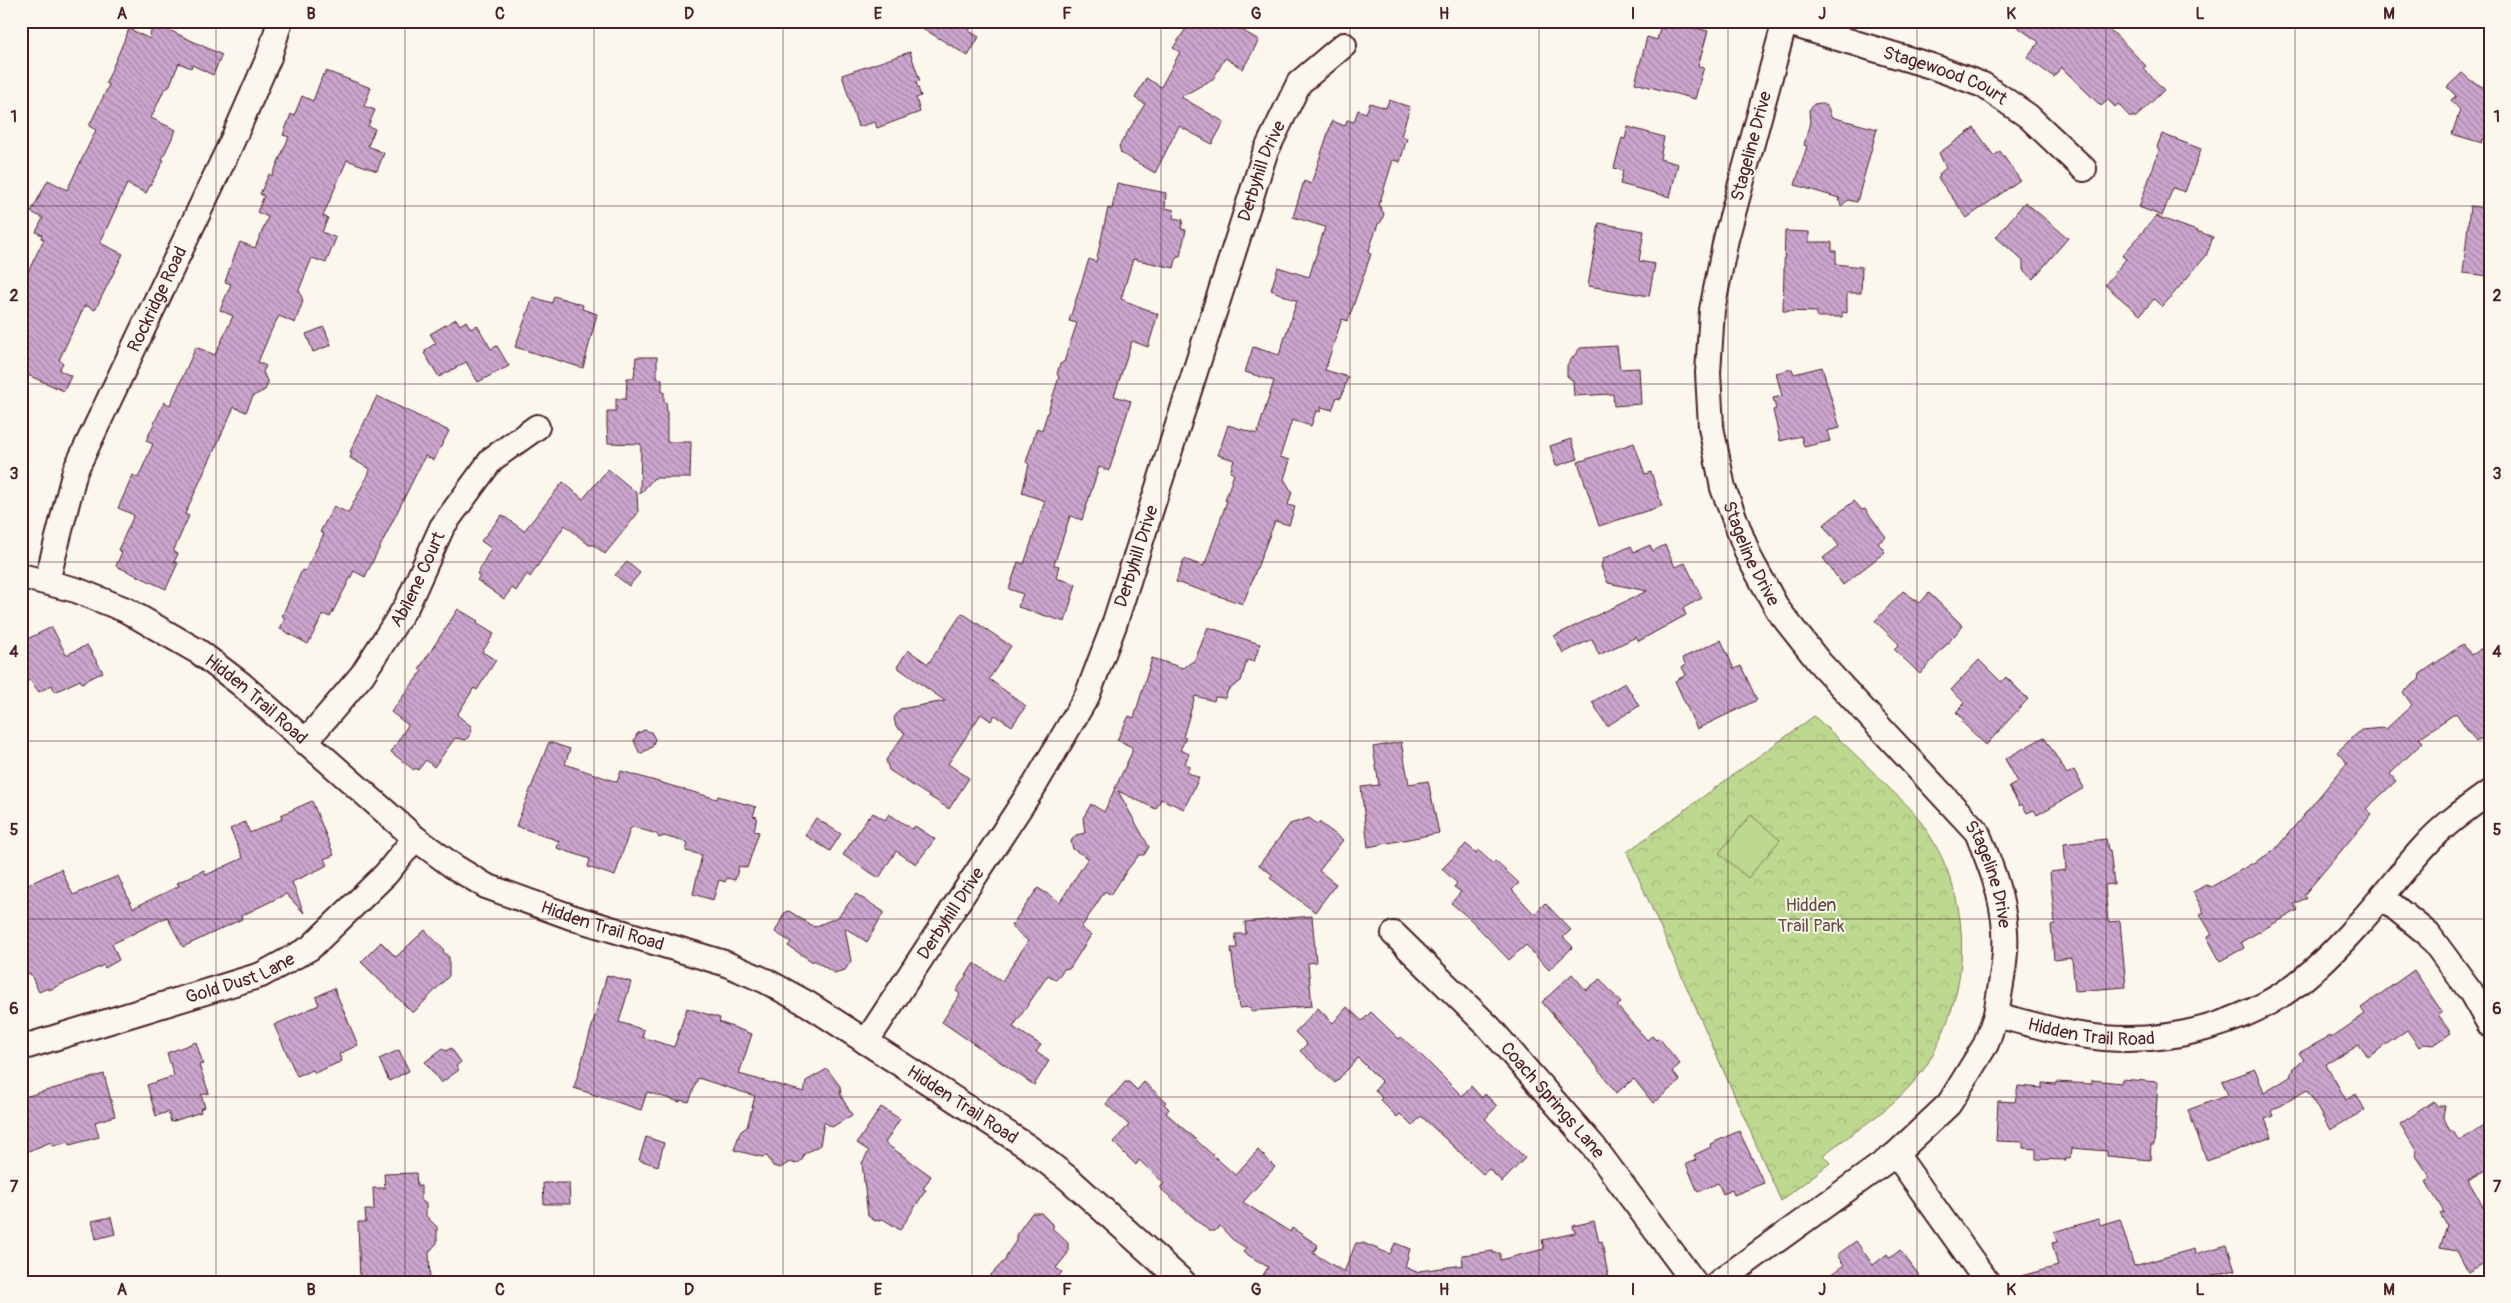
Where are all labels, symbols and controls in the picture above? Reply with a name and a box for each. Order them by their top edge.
text: A [117,4,128,24]
text: B [306,4,316,24]
text: C [495,4,505,24]
text: D [684,4,694,24]
text: E [874,4,883,24]
text: F [1062,4,1072,24]
text: G [1251,4,1262,24]
text: H [1439,4,1449,24]
text: I [1631,4,1635,24]
text: J [1818,4,1826,24]
text: K [2006,4,2016,24]
text: L [2195,4,2205,24]
text: M [2383,4,2395,24]
street label: Stagewood Court [1880,41,2012,111]
street label: Stageline Drive [1726,89,1777,204]
text: 1 [11,107,17,127]
text: 1 [2494,107,2500,127]
street label: Derbyhill Drive [1233,117,1291,224]
street label: Rockridge Road [122,243,192,356]
text: 2 [10,286,19,306]
text: 2 [2493,286,2502,306]
text: 3 [10,464,19,484]
text: 3 [2493,464,2502,484]
street label: Stageline Drive [1717,498,1785,610]
street label: Derbyhill Drive [1109,502,1164,610]
street label: Abilene Court [385,527,451,631]
text: 4 [9,642,19,662]
text: 4 [2492,642,2502,662]
street label: Hidden Trail Road [200,649,312,750]
street label: Stageline Drive [1960,815,2016,929]
text: 5 [10,820,19,840]
text: 5 [2493,820,2502,840]
street label: Derbyhill Drive [912,863,990,964]
park label: Hidden Trail Park [1777,894,1845,938]
street label: Hidden Trail Road [538,896,667,956]
street label: Gold Dust Lane [183,948,299,1009]
text: 6 [9,999,19,1019]
text: 6 [2492,999,2502,1019]
street label: Hidden Trail Road [2025,1013,2156,1051]
street label: Coach Springs Lane [1495,1037,1610,1163]
street label: Hidden Trail Road [902,1060,1022,1149]
text: 7 [10,1177,19,1197]
text: 7 [2493,1177,2502,1197]
text: A [117,1280,128,1300]
text: B [306,1280,316,1300]
text: C [495,1280,505,1300]
text: D [684,1280,694,1300]
text: E [874,1280,883,1300]
text: F [1062,1280,1072,1300]
text: G [1251,1280,1262,1300]
text: H [1439,1280,1449,1300]
text: I [1631,1280,1635,1300]
text: J [1818,1280,1826,1300]
text: K [2006,1280,2016,1300]
text: L [2195,1280,2205,1300]
text: M [2383,1280,2395,1300]

